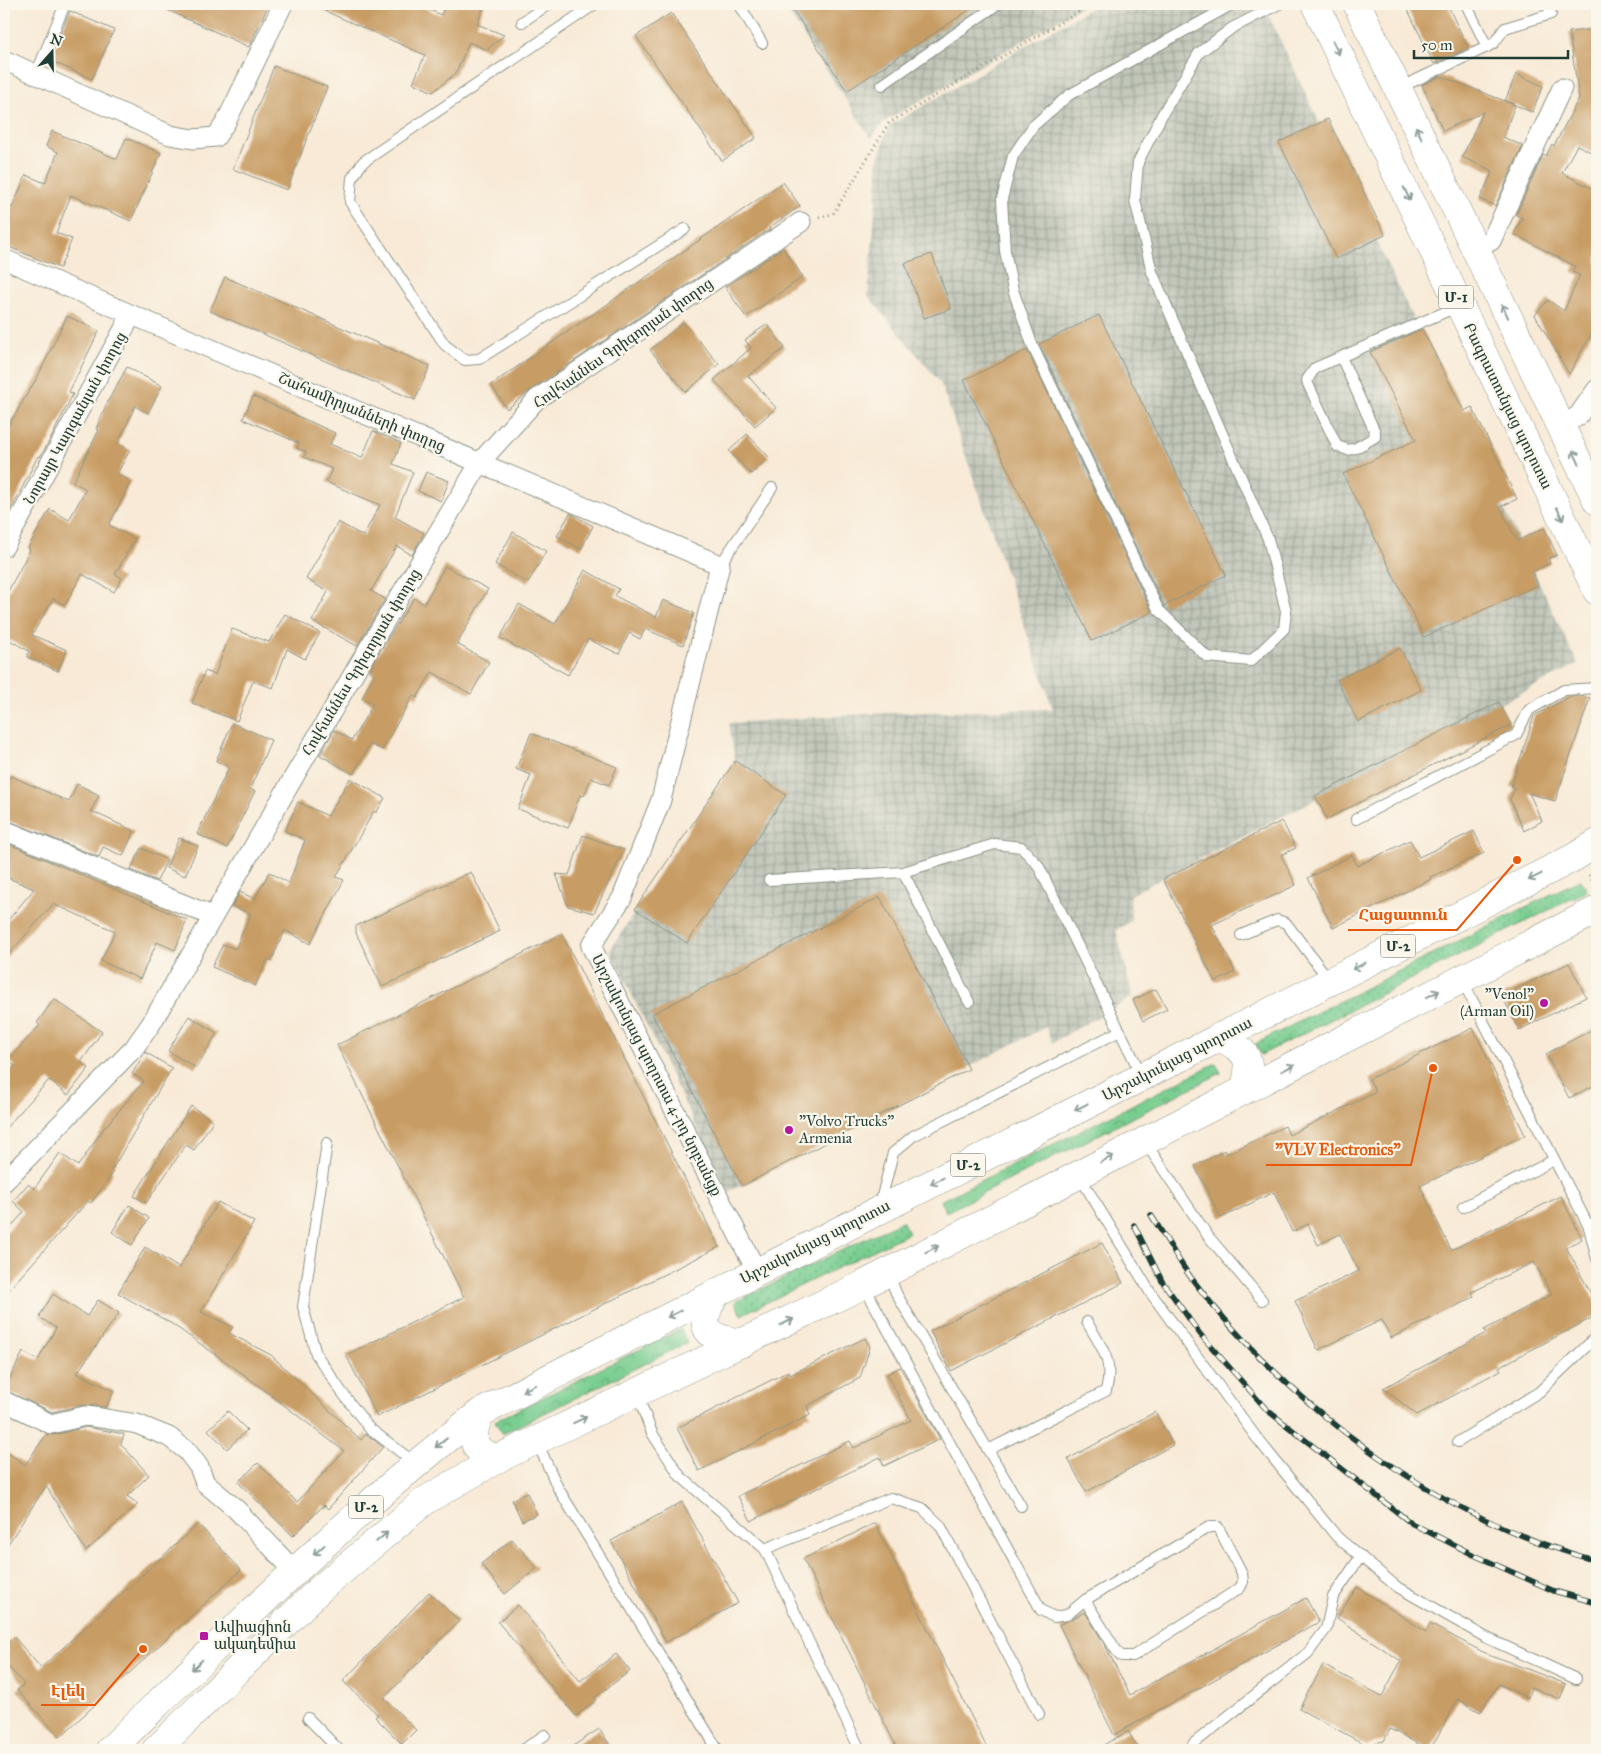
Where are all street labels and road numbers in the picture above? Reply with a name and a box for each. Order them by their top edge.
street label: Հովհաննես Գրիգորյան փողոց [530,274,716,412]
road number: Մ-1 [1438,286,1474,308]
street label: Բագրատունյաց պողոտա [1460,320,1556,492]
street label: Նորայր Կարգանյան փողոց [20,329,130,507]
street label: Շահամիրյանների փողոց [276,369,448,455]
street label: Հովհաննես Գրիգորյան փողոց [298,565,424,759]
road number: Մ-2 [1380,934,1416,958]
street label: Արշակունյաց պողոտա 4-րդ նրբանցք [588,951,726,1199]
street label: Արշակունյաց պողոտա [1099,1013,1255,1105]
road number: Մ-2 [950,1154,986,1176]
street label: Արշակունյաց պողոտա [737,1196,893,1288]
road number: Մ-2 [348,1495,384,1518]

